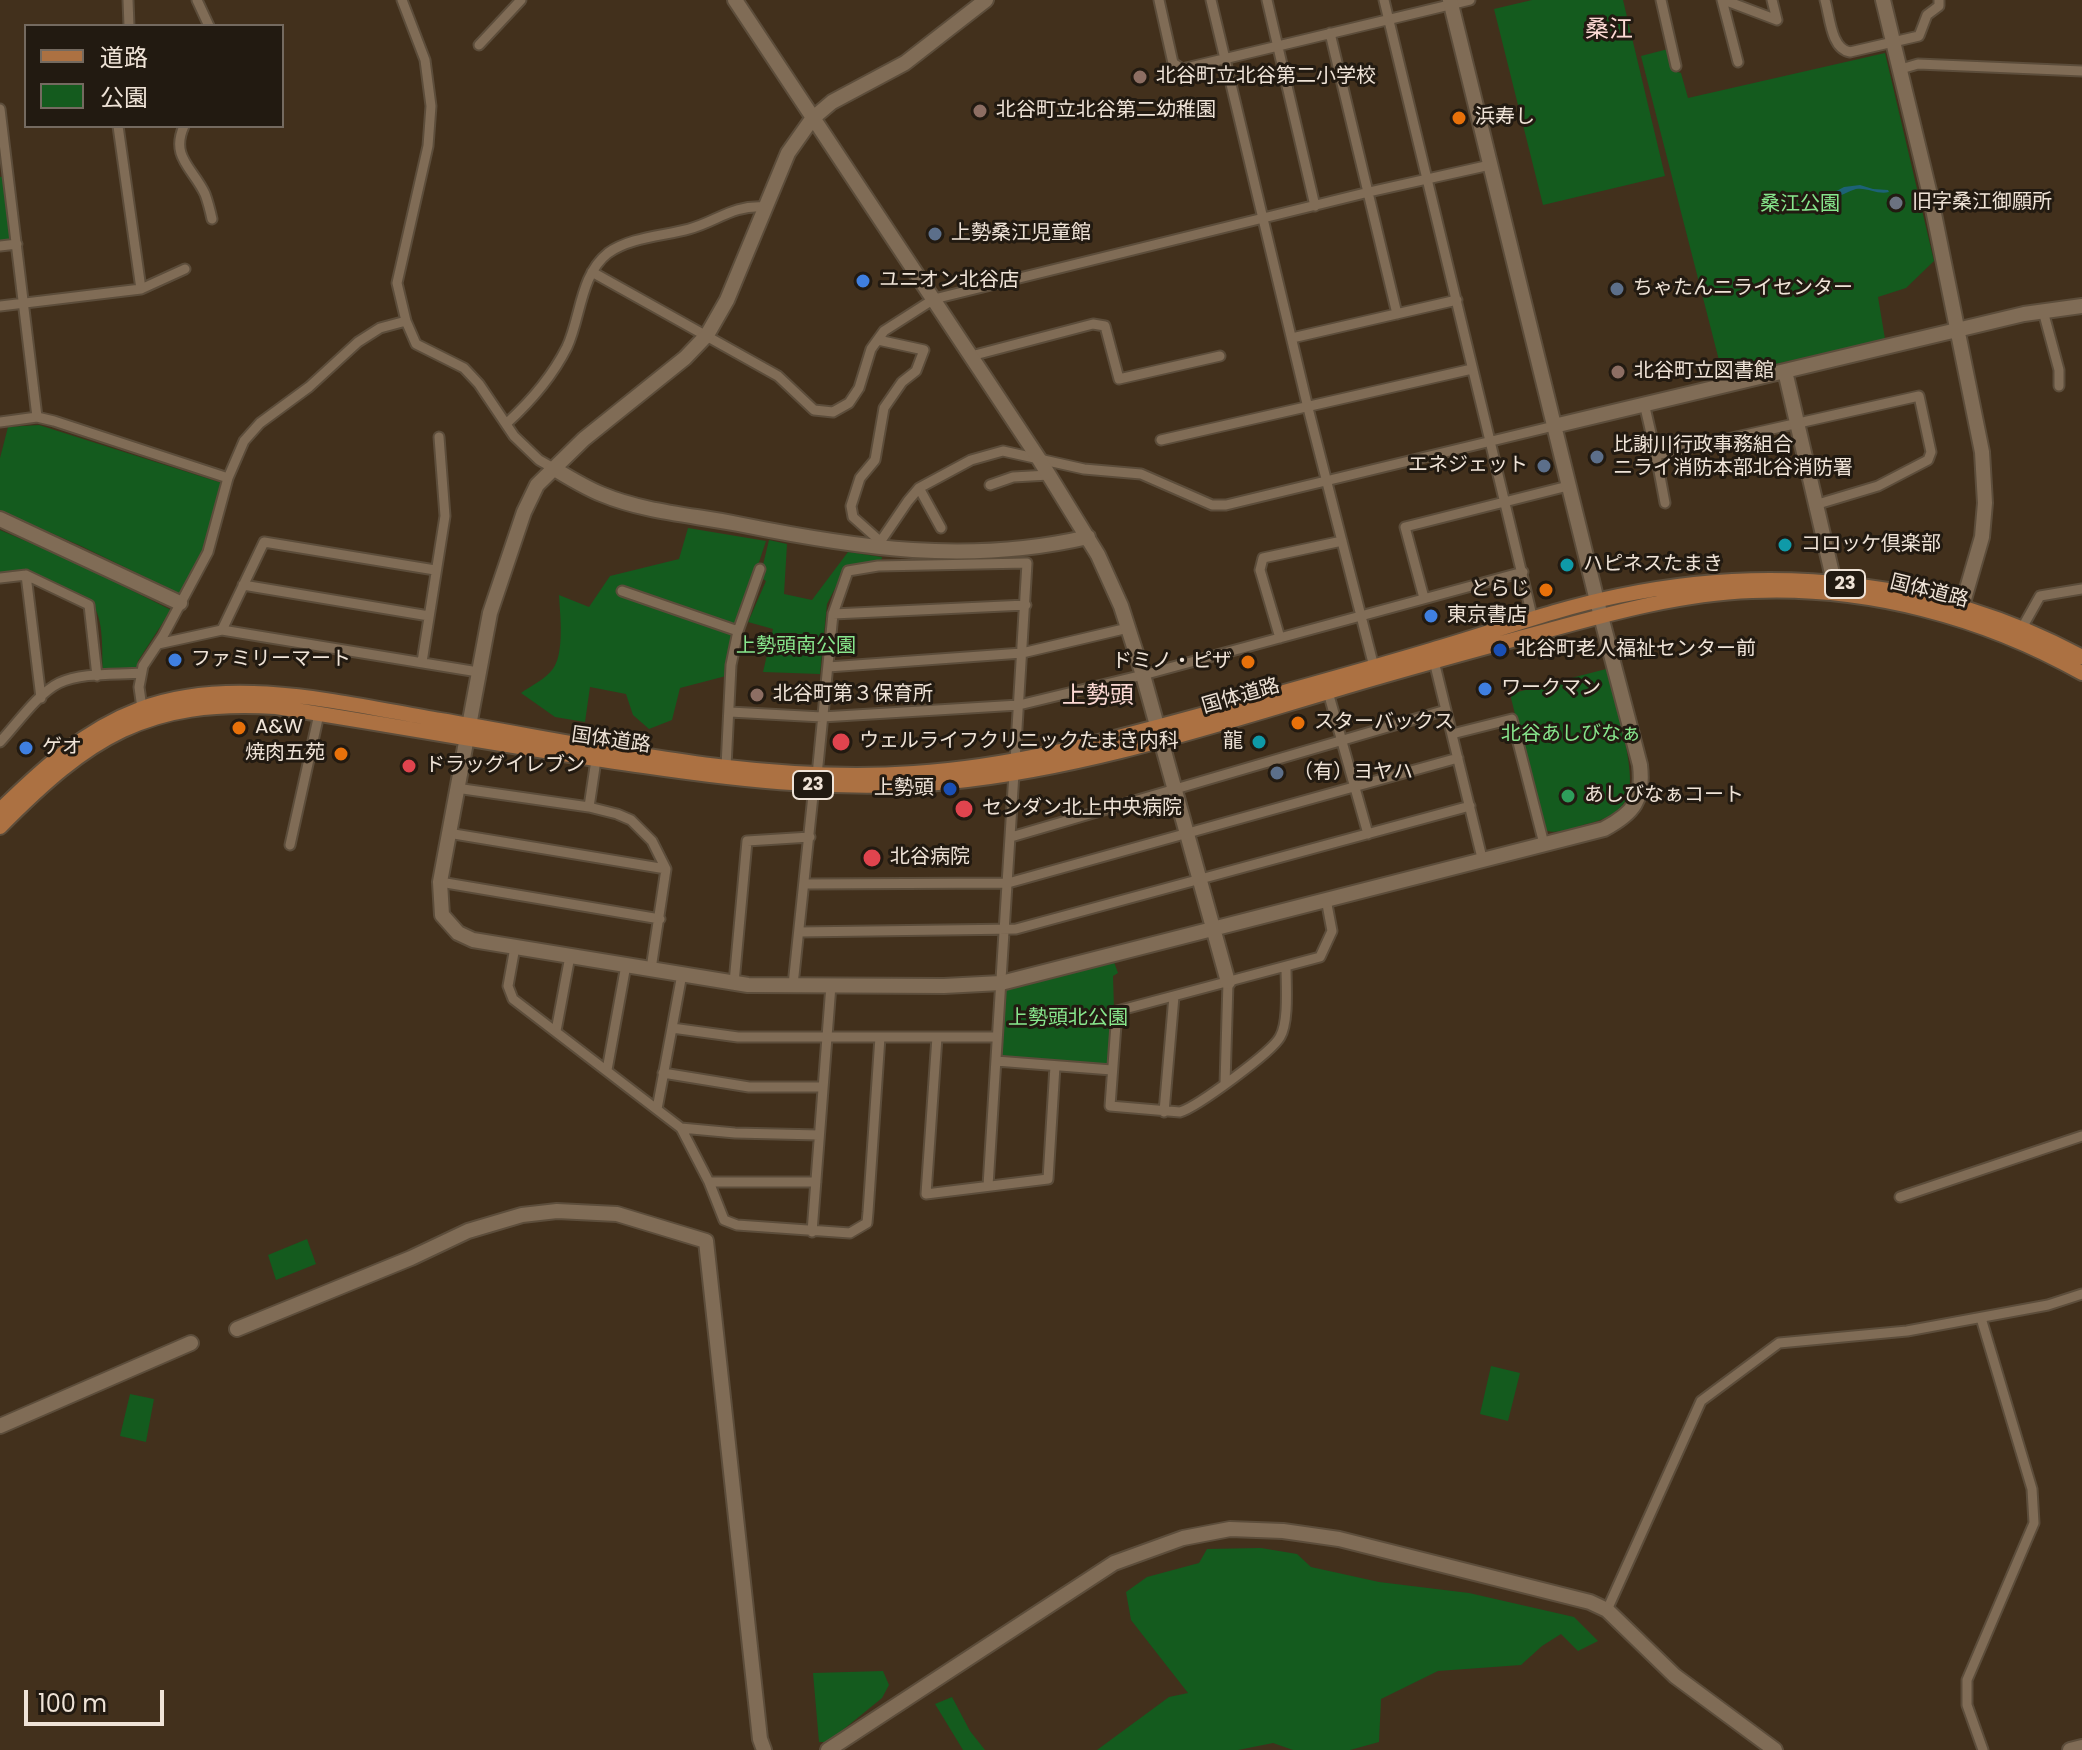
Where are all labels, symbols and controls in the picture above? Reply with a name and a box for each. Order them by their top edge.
district label: 桑江 [1585,17,1633,45]
legend [24,24,284,128]
text: 道路 [100,41,148,74]
place label: 北谷町立北谷第二小学校 [1156,65,1376,89]
marker: 北谷町立北谷第二小学校 [1131,68,1149,86]
text: 公園 [100,81,148,114]
place label: 北谷町立北谷第二幼稚園 [996,99,1216,123]
marker: 北谷町立北谷第二幼稚園 [971,102,989,120]
place label: 浜寿し [1475,106,1535,130]
marker: 浜寿し [1450,109,1468,127]
place label: 旧字桑江御願所 [1912,191,2052,215]
park label: 桑江公園 [1760,193,1840,217]
marker: 旧字桑江御願所 [1887,194,1905,212]
place label: 上勢桑江児童館 [951,222,1091,246]
marker: 上勢桑江児童館 [926,225,944,243]
place label: ユニオン北谷店 [879,269,1019,293]
marker: ユニオン北谷店 [854,272,872,290]
place label: ちゃたんニライセンター [1633,277,1853,301]
marker: ちゃたんニライセンター [1608,280,1626,298]
place label: 北谷町立図書館 [1634,360,1774,384]
marker: 北谷町立図書館 [1609,363,1627,381]
place label: 比謝川行政事務組合 ニライ消防本部北谷消防署 [1613,434,1853,481]
marker: 比謝川行政事務組合 ニライ消防本部北谷消防署 [1588,448,1606,466]
place label: エネジェット [1408,454,1528,478]
marker: エネジェット [1535,457,1553,475]
place label: コロッケ倶楽部 [1801,533,1941,557]
marker: コロッケ倶楽部 [1776,536,1794,554]
place label: ハピネスたまき [1583,553,1723,577]
marker: ハピネスたまき [1558,556,1576,574]
road number: 23 [1825,570,1865,598]
street label: 国体道路 [1887,571,1971,613]
place label: とらじ [1470,578,1530,602]
marker: とらじ [1537,581,1555,599]
place label: 東京書店 [1447,604,1527,628]
marker: 東京書店 [1422,607,1440,625]
park label: 上勢頭南公園 [736,635,856,659]
place label: 北谷町老人福祉センター前 [1516,638,1756,662]
marker: 北谷町老人福祉センター前 [1491,641,1509,659]
place label: ファミリーマート [191,648,351,672]
place label: ドミノ・ピザ [1112,650,1232,674]
marker: ファミリーマート [166,651,184,669]
marker: ドミノ・ピザ [1239,653,1257,671]
street label: 国体道路 [1199,674,1283,720]
place label: ワークマン [1501,677,1601,701]
marker: ワークマン [1476,680,1494,698]
place label: 北谷町第３保育所 [773,683,933,707]
district label: 上勢頭 [1062,683,1134,711]
marker: 北谷町第３保育所 [748,686,766,704]
place label: スターバックス [1314,711,1454,735]
marker: スターバックス [1289,714,1307,732]
place label: A&W [255,716,303,740]
marker: A&W [230,719,248,737]
park label: 北谷あしびなぁ [1501,723,1641,747]
street label: 国体道路 [570,724,652,758]
place label: ウェルライフクリニックたまき内科 [859,730,1179,754]
place label: 龍 [1223,730,1243,754]
marker: ウェルライフクリニックたまき内科 [830,731,852,753]
marker: 龍 [1250,733,1268,751]
place label: ゲオ [42,736,82,760]
marker: ゲオ [17,739,35,757]
place label: 焼肉五苑 [245,742,325,766]
marker: 焼肉五苑 [332,745,350,763]
place label: ドラッグイレブン [425,754,585,778]
marker: ドラッグイレブン [400,757,418,775]
place label: （有）ヨヤハ [1293,761,1413,785]
marker: （有）ヨヤハ [1268,764,1286,782]
road number: 23 [793,771,833,799]
place label: 上勢頭 [874,777,934,801]
marker: 上勢頭 [941,780,959,798]
place label: あしびなぁコート [1584,784,1744,808]
marker: あしびなぁコート [1559,787,1577,805]
place label: センダン北上中央病院 [982,797,1182,821]
marker: センダン北上中央病院 [953,798,975,820]
place label: 北谷病院 [890,846,970,870]
marker: 北谷病院 [861,847,883,869]
park label: 上勢頭北公園 [1008,1007,1128,1031]
scale bar [28,1674,168,1724]
text: 100 m [38,1687,107,1720]

